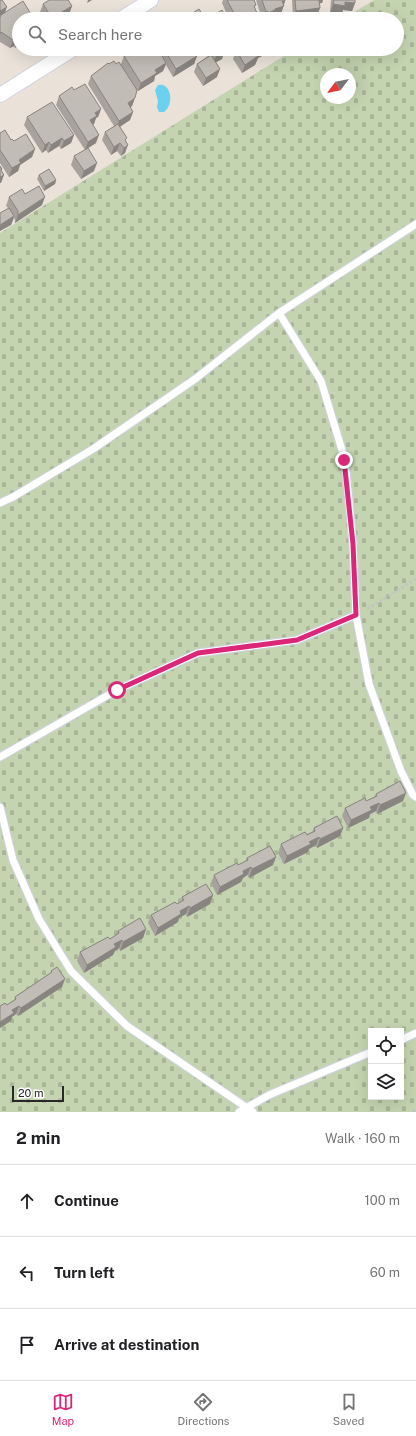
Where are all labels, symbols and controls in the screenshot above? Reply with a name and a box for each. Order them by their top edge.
search box [12,12,404,56]
icon: search [26,23,48,45]
text: Search here [58,26,142,43]
north arrow [320,68,356,104]
route end [335,451,353,469]
route start [108,681,126,699]
map controls [368,1028,404,1100]
button: locate [368,1028,404,1064]
button: layers [368,1064,404,1100]
scale bar [12,1084,64,1103]
text: 20 m [18,1087,43,1099]
text: 2 min [16,1128,61,1148]
text: Walk · 160 m [325,1131,400,1146]
icon: ahead [16,1190,38,1212]
text: Continue [54,1192,119,1209]
text: 100 m [364,1193,400,1208]
icon: left [16,1262,38,1284]
text: Turn left [54,1264,115,1281]
text: 60 m [370,1265,400,1280]
icon: arrive [16,1334,38,1356]
text: Arrive at destination [54,1336,199,1353]
tab: Map [52,1391,74,1427]
tab: Directions [178,1391,229,1427]
tab: Saved [333,1391,364,1427]

